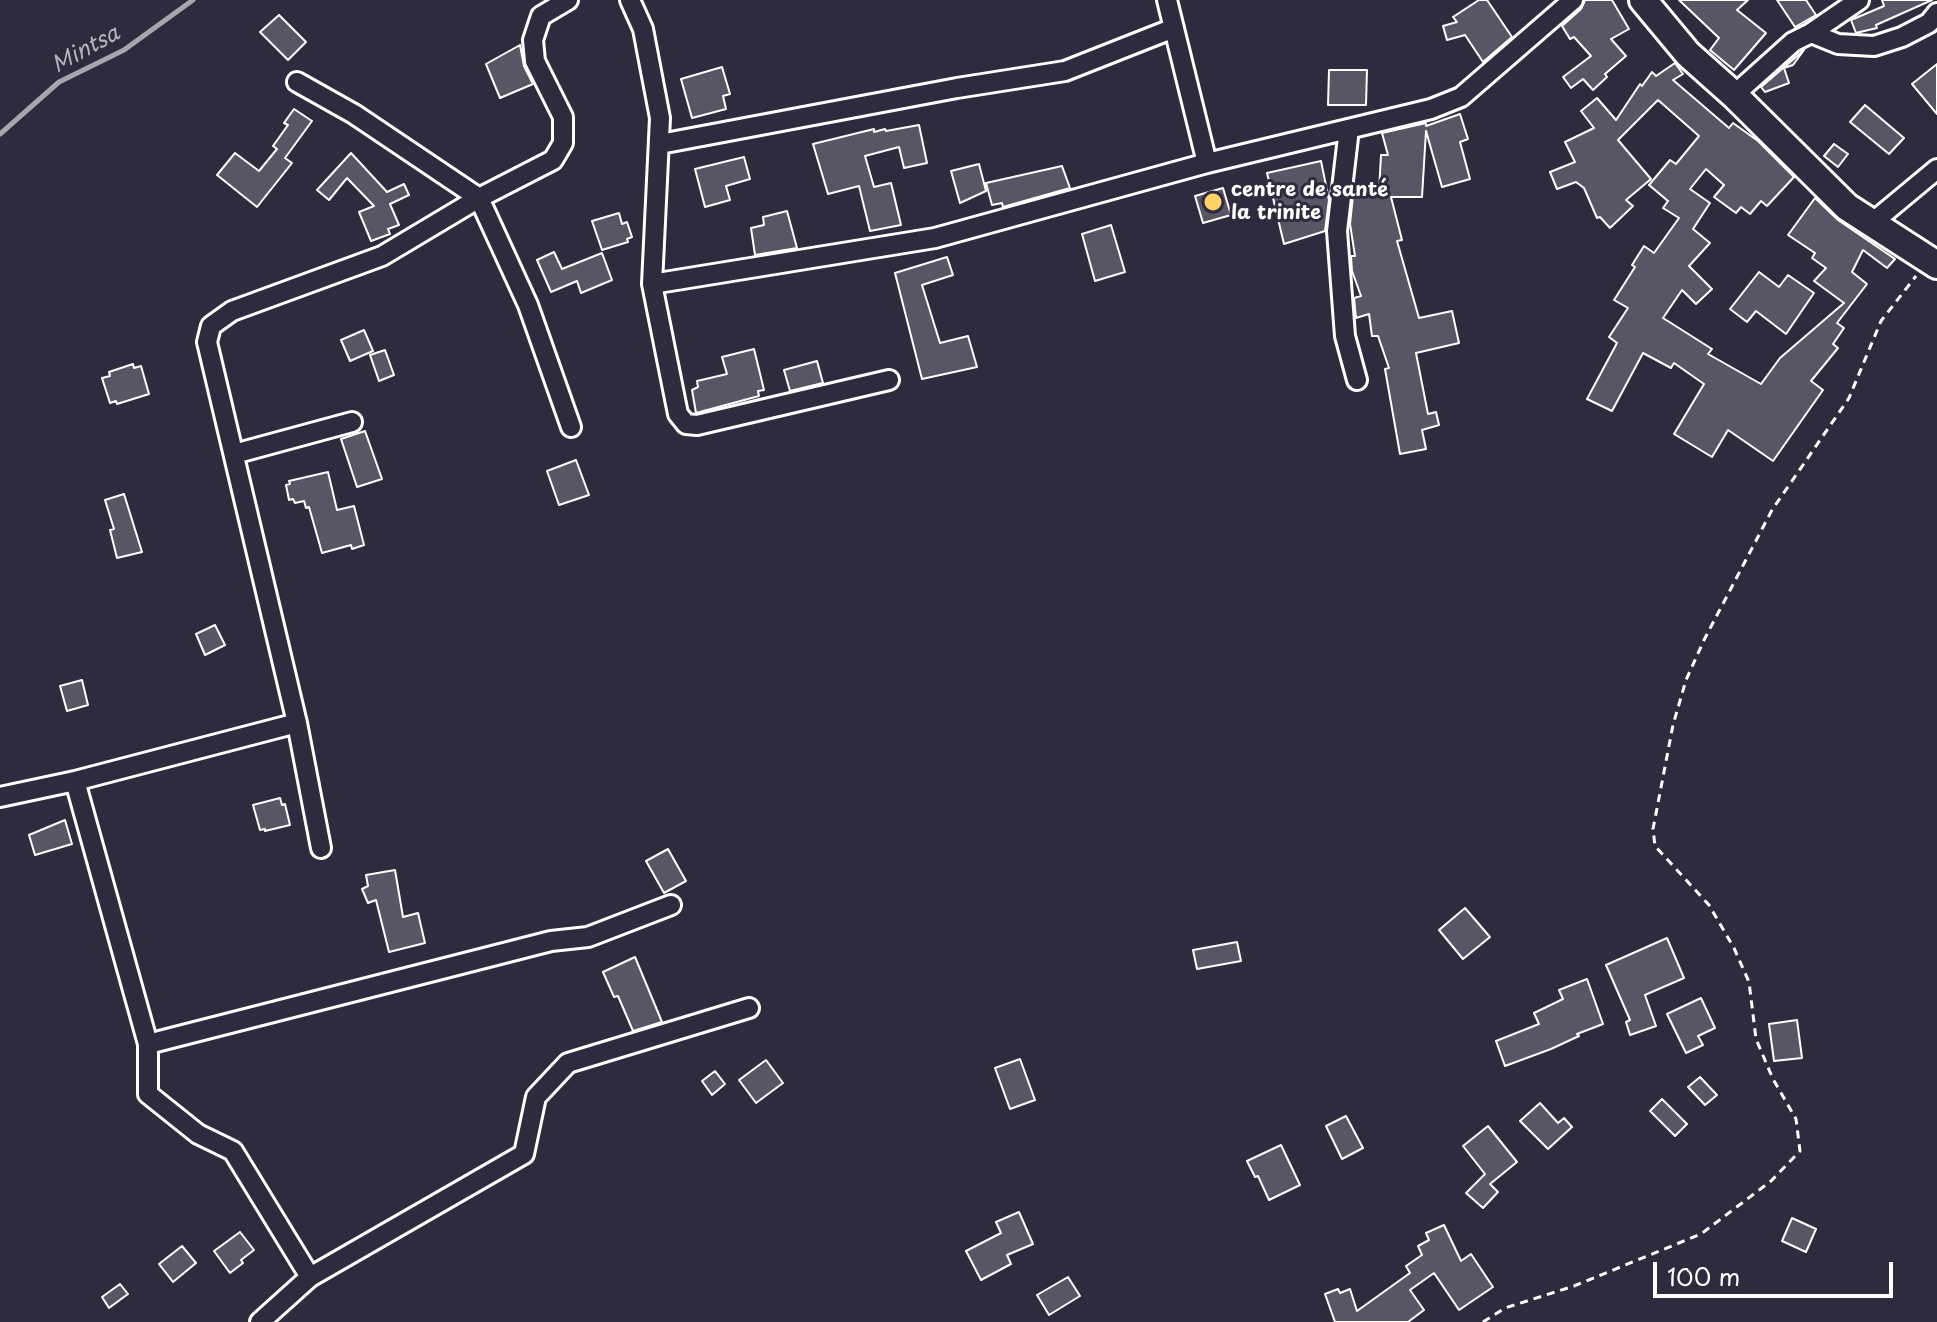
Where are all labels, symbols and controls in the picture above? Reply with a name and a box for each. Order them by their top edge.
water label: Mintsa [48,21,124,79]
place label: centre de santé la trinite [1231,178,1388,225]
marker: centre de santé la trinite [1202,191,1224,213]
scale bar [1657,1246,1897,1296]
text: 100 m [1667,1258,1740,1294]

